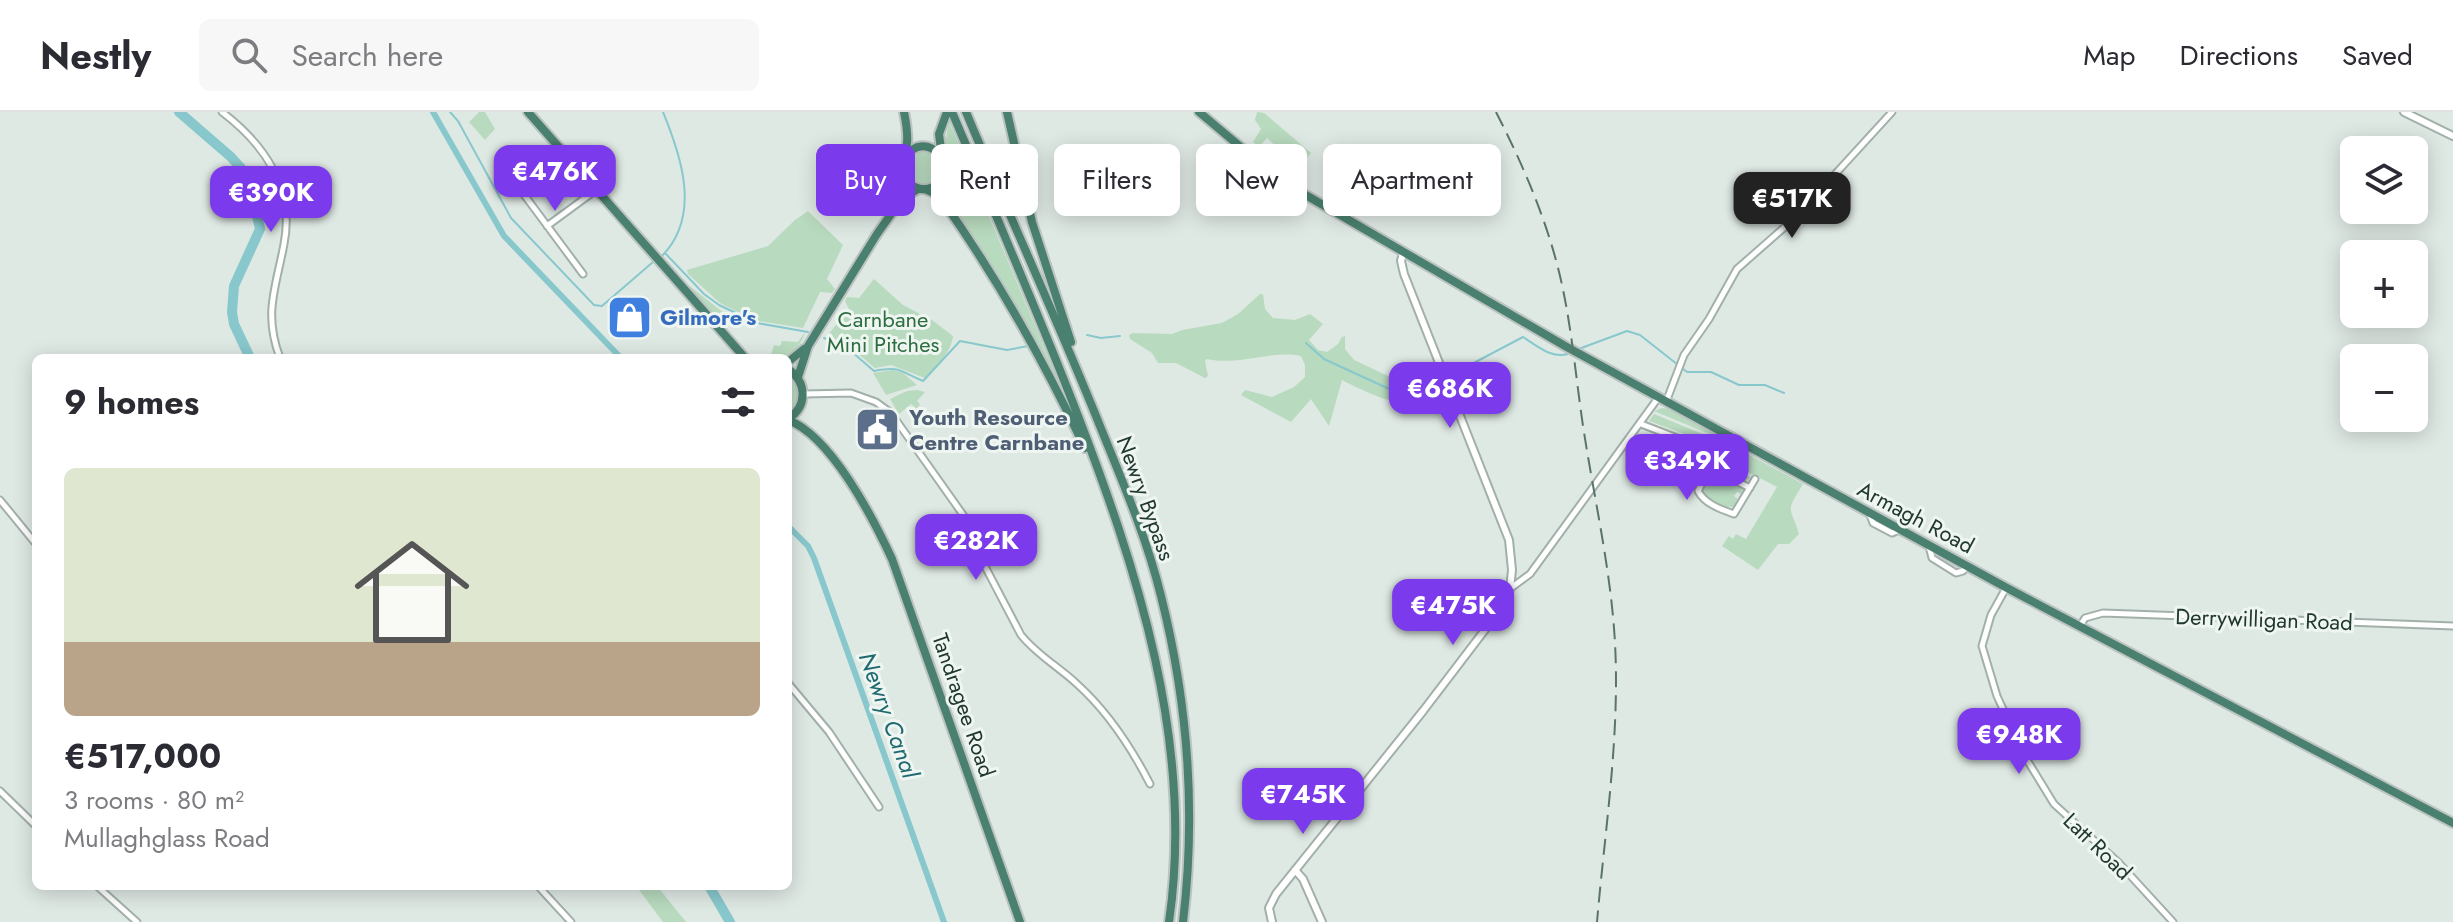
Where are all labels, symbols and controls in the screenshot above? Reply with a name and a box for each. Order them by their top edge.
search box [199,19,759,91]
text: Nestly [40,28,151,83]
icon: search [227,33,271,77]
text: Search here [291,34,443,77]
text: Map [2083,35,2135,76]
text: Directions [2179,35,2298,76]
text: Saved [2342,35,2413,76]
map controls [2340,136,2428,432]
button: layers [2340,136,2428,224]
chip: Buy [816,144,915,216]
chip: Rent [931,144,1038,216]
chip: Filters [1054,144,1180,216]
chip: New [1196,144,1307,216]
chip: Apartment [1323,144,1501,216]
pin: €476K [499,145,611,213]
text: €476K [512,152,598,190]
pin: €390K [215,166,327,234]
pin: €517K [1736,172,1848,240]
text: €390K [228,173,314,211]
text: €517K [1752,179,1832,217]
button: + [2340,240,2428,328]
shop icon: Gilmore's [605,293,653,341]
place label: Gilmore's [660,301,756,333]
park label: Carnbane Mini Pitches [827,303,939,360]
button: − [2340,344,2428,432]
pin: €686K [1394,362,1506,430]
text: €686K [1407,369,1493,407]
text: 9 homes [64,378,199,427]
icon: filters [716,380,760,424]
place label: Youth Resource Centre Carnbane [908,401,1084,458]
public building icon: Youth Resource Centre Carnbane [854,406,902,454]
street label: Newry Bypass [1109,431,1183,565]
pin: €349K [1631,434,1743,502]
text: €349K [1644,441,1730,479]
street label: Armagh Road [1852,473,1980,561]
pin: €282K [920,514,1032,582]
icon: home [340,520,484,664]
text: €282K [933,521,1019,559]
pin: €475K [1397,579,1509,647]
text: €475K [1410,586,1496,624]
street label: Derrywilligan Road [2175,600,2353,638]
street label: Tandragee Road [924,629,1004,781]
water label: Newry Canal [850,647,929,784]
pin: €948K [1963,708,2075,776]
text: €948K [1975,715,2063,753]
text: €517,000 [64,732,221,781]
pin: €745K [1247,768,1359,836]
text: €745K [1260,775,1346,813]
text: 3 rooms · 80 m² [64,781,244,819]
street label: Latt Road [2056,805,2140,887]
text: Mullaghglass Road [64,819,270,857]

